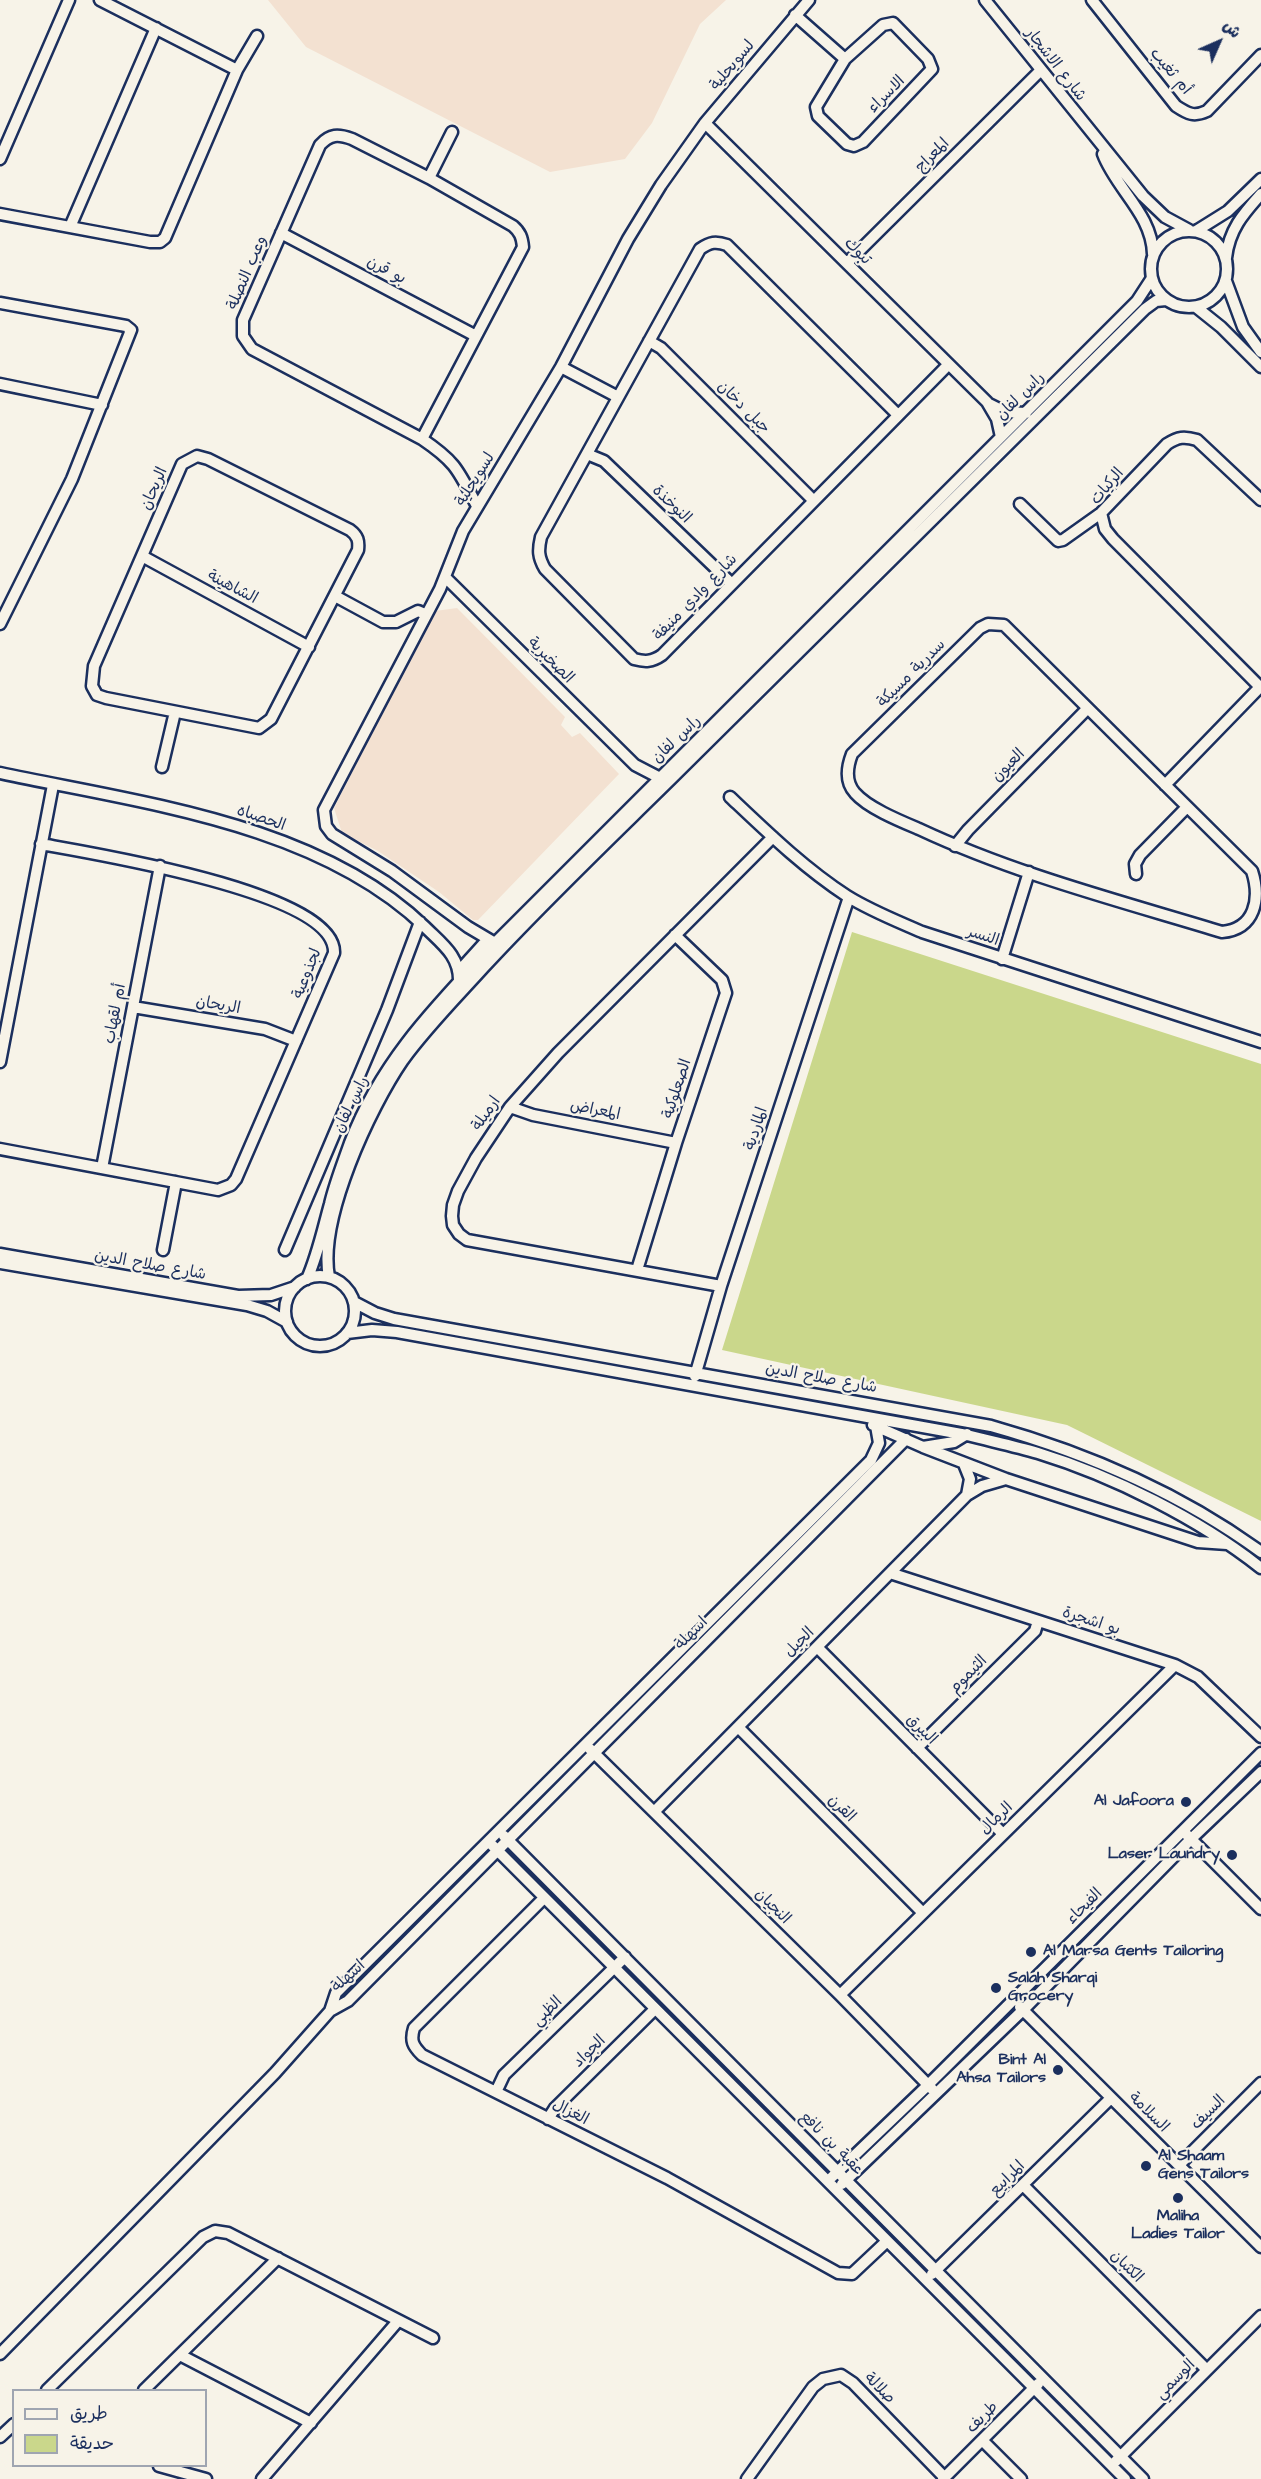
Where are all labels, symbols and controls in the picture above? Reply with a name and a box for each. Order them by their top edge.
north arrow [1189,12,1249,72]
text: ش [1218,15,1246,43]
street label: شارع الاشجار [1020,24,1090,106]
street label: لسويحلية [706,37,760,95]
street label: أم ثغيب [1145,45,1195,99]
street label: الاسراء [864,72,910,118]
street label: المعراج [912,135,954,177]
street label: وعب النصلة [224,233,272,313]
street label: تبوك [839,234,875,270]
street label: بو قرن [363,253,409,289]
street label: راس لفان [993,369,1049,425]
street label: جبل دخان [713,378,773,438]
street label: لسويحلية [452,450,500,510]
street label: الريحان [137,465,173,513]
street label: الركيات [1087,465,1129,509]
street label: النوخذة [647,482,695,528]
street label: شارع وادي منيفة [650,551,742,645]
street label: الشاهينة [204,567,260,609]
street label: الصخبرية [523,634,577,688]
street label: سدرية مسيكة [874,636,950,712]
street label: راس لفان [649,712,705,768]
street label: العيون [988,745,1030,787]
street label: الحصباه [234,802,288,836]
street label: النسر [965,923,1001,951]
street label: لجذوعية [289,946,327,1002]
street label: أم لقهاب [101,982,131,1046]
street label: الريحان [194,993,242,1019]
street label: الصعلوكية [659,1057,697,1121]
street label: راس لفان [330,1074,374,1136]
street label: ارميلة [468,1093,506,1135]
street label: المعراض [568,1097,622,1125]
street label: الماردية [741,1105,773,1153]
street label: شارع صلاح الدين [93,1247,207,1285]
street label: شارع صلاح الدين [764,1360,878,1398]
street label: بو اشجرة [1060,1604,1122,1640]
street label: اسهلة [671,1613,713,1655]
street label: الجيل [781,1624,819,1662]
street label: الثيموم [946,1652,992,1698]
street label: البيرق [902,1711,940,1749]
street label: القرن [823,1791,859,1827]
place label: Al Jafoora [1094,1792,1174,1812]
marker: Al Jafoora [1179,1795,1193,1809]
street label: الرمال [976,1799,1018,1839]
place label: Laser Laundry [1108,1845,1220,1865]
marker: Laser Laundry [1225,1848,1239,1862]
street label: النجيان [750,1885,794,1929]
street label: الفيحاء [1063,1885,1107,1929]
place label: Al Marsa Gents Tailoring [1043,1942,1223,1962]
marker: Al Marsa Gents Tailoring [1024,1945,1038,1959]
street label: اسهلة [328,1957,370,1997]
place label: Salah Sharqi Grocery [1008,1969,1097,2007]
marker: Salah Sharqi Grocery [989,1981,1003,1995]
street label: الظبي [529,1993,567,2031]
street label: الجواد [570,2032,610,2072]
place label: Bint Al Ahsa Tailors [956,2051,1046,2089]
marker: Bint Al Ahsa Tailors [1051,2063,1065,2077]
street label: السلامة [1124,2089,1172,2137]
street label: السيف [1188,2092,1230,2134]
street label: الغزال [549,2096,591,2130]
street label: عقبة بن نافع [795,2108,867,2180]
place label: Al Shaam Gens Tailors [1158,2147,1249,2185]
street label: المرابيع [986,2157,1030,2201]
marker: Al Shaam Gens Tailors [1139,2159,1153,2173]
marker: Maliha Ladies Tailor [1171,2191,1185,2205]
place label: Maliha Ladies Tailor [1131,2207,1225,2245]
street label: الكثبان [1106,2247,1146,2287]
street label: الوسمي [1152,2356,1200,2404]
street label: صلالة [859,2369,899,2409]
legend [12,2389,207,2467]
street label: طريف [963,2398,1003,2438]
text: طريق [70,2401,108,2426]
text: حديقة [70,2431,114,2456]

